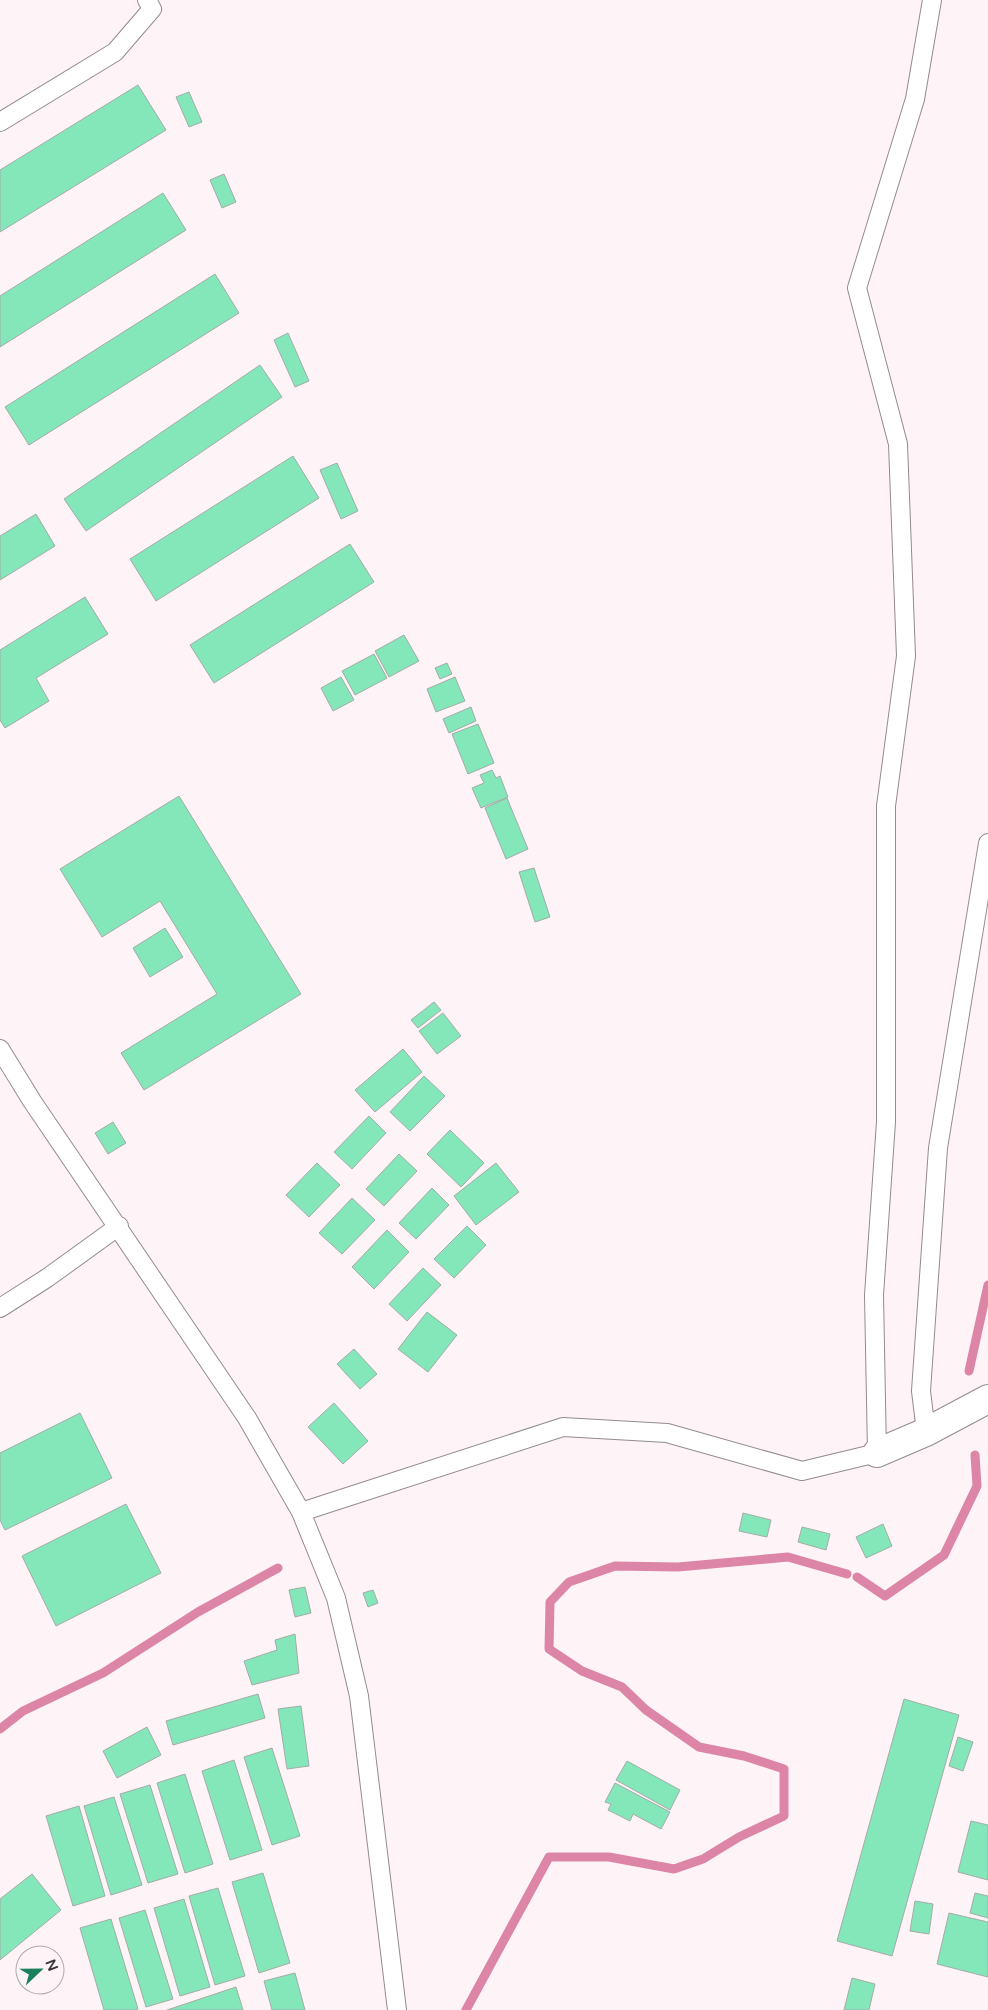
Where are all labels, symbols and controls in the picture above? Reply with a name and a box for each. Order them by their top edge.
north arrow [15,1945,65,1995]
text: N [42,1957,62,1974]

